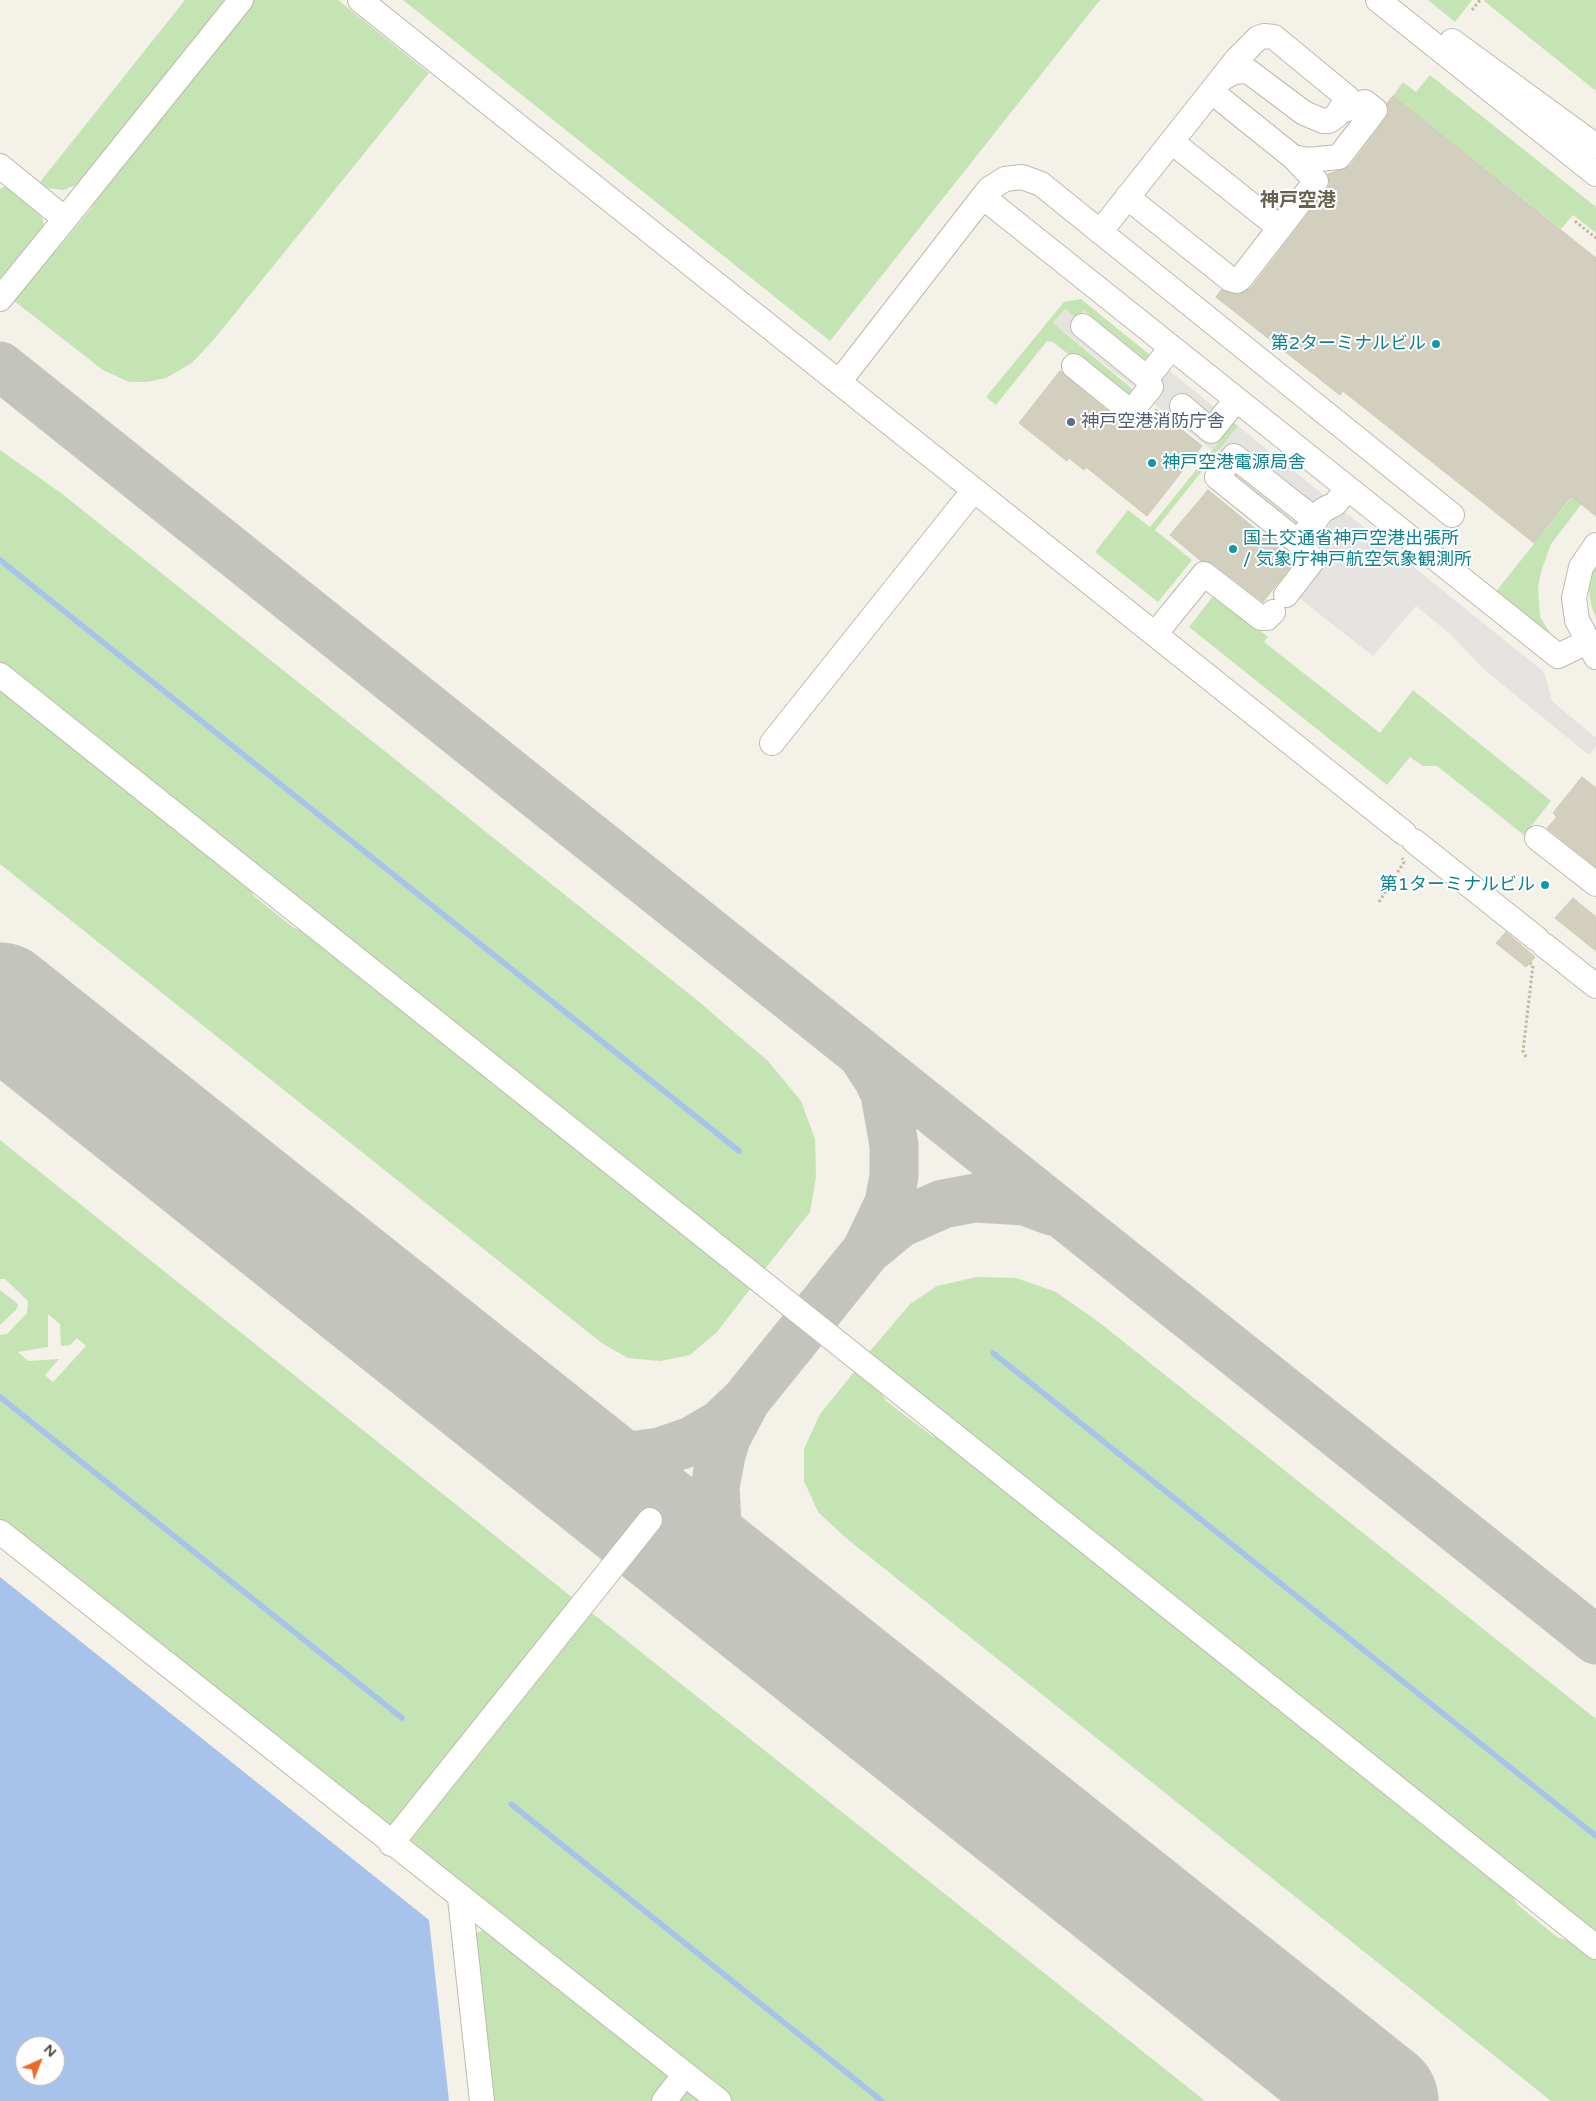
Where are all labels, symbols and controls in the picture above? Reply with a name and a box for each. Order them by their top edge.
district label: 神戸空港 [1260,190,1336,212]
place label: 第2ターミナルビル [1271,333,1426,355]
marker: 第2ターミナルビル [1430,338,1442,350]
place label: 神戸空港消防庁舎 [1081,411,1225,433]
marker: 神戸空港消防庁舎 [1065,416,1077,428]
place label: 神戸空港電源局舎 [1162,452,1306,474]
marker: 神戸空港電源局舎 [1146,457,1158,469]
place label: 国土交通省神戸空港出張所 / 気象庁神戸航空気象観測所 [1243,528,1472,570]
marker: 国土交通省神戸空港出張所 / 気象庁神戸航空気象観測所 [1227,543,1239,555]
place label: 第1ターミナルビル [1380,874,1535,896]
marker: 第1ターミナルビル [1539,879,1551,891]
north arrow [15,2036,65,2086]
text: N [40,2041,60,2061]

